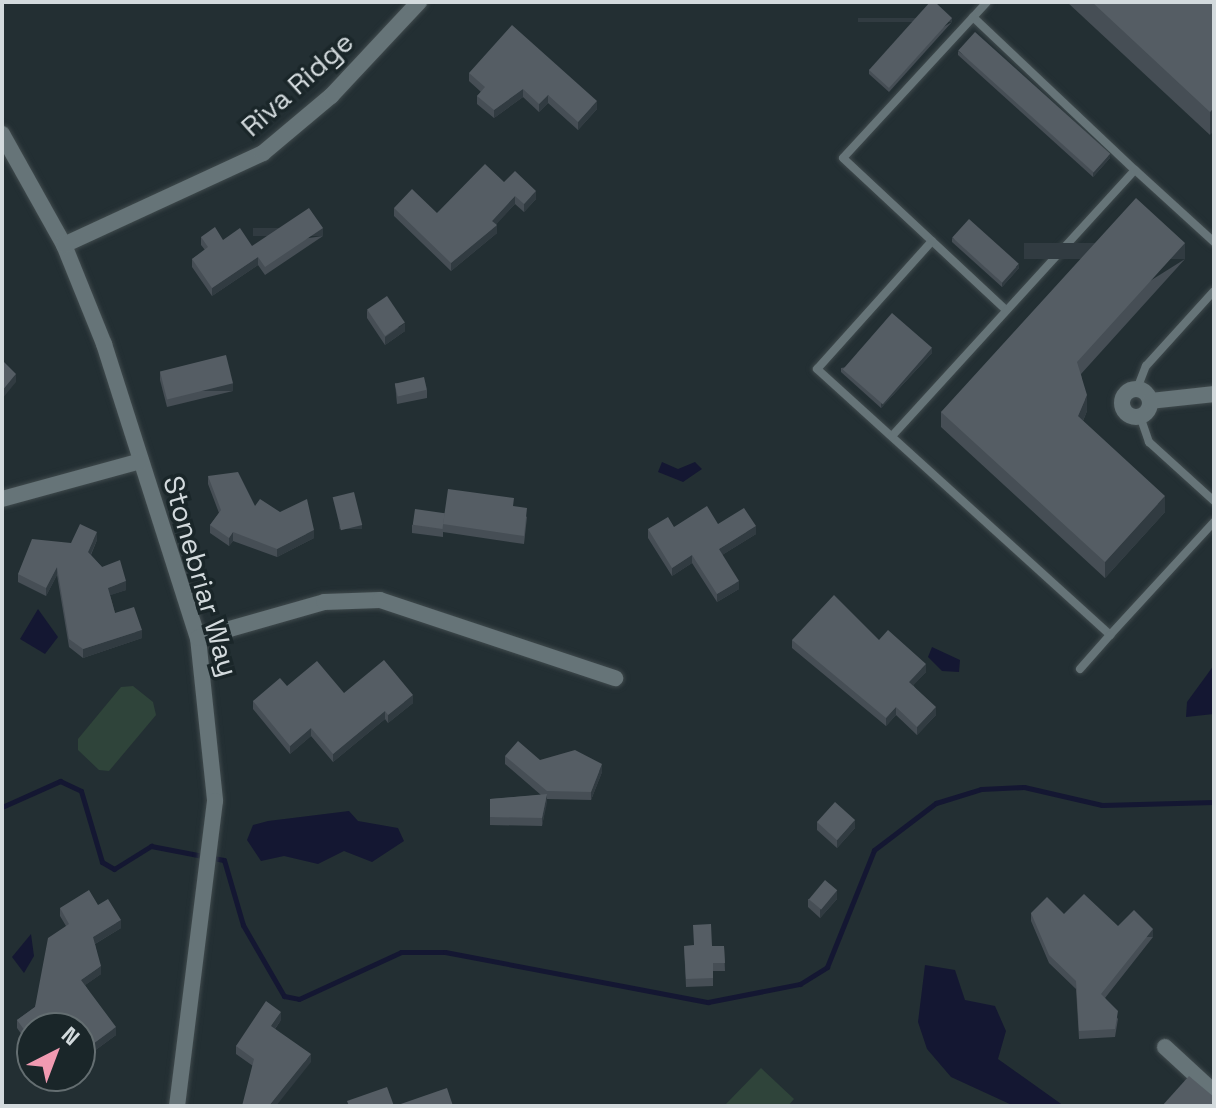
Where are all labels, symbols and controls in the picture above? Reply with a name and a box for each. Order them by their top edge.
street label: Riva Ridge [234,25,360,143]
street label: Stonebriar Way [156,472,246,680]
north arrow [16,1012,96,1092]
text: N [56,1020,86,1051]

